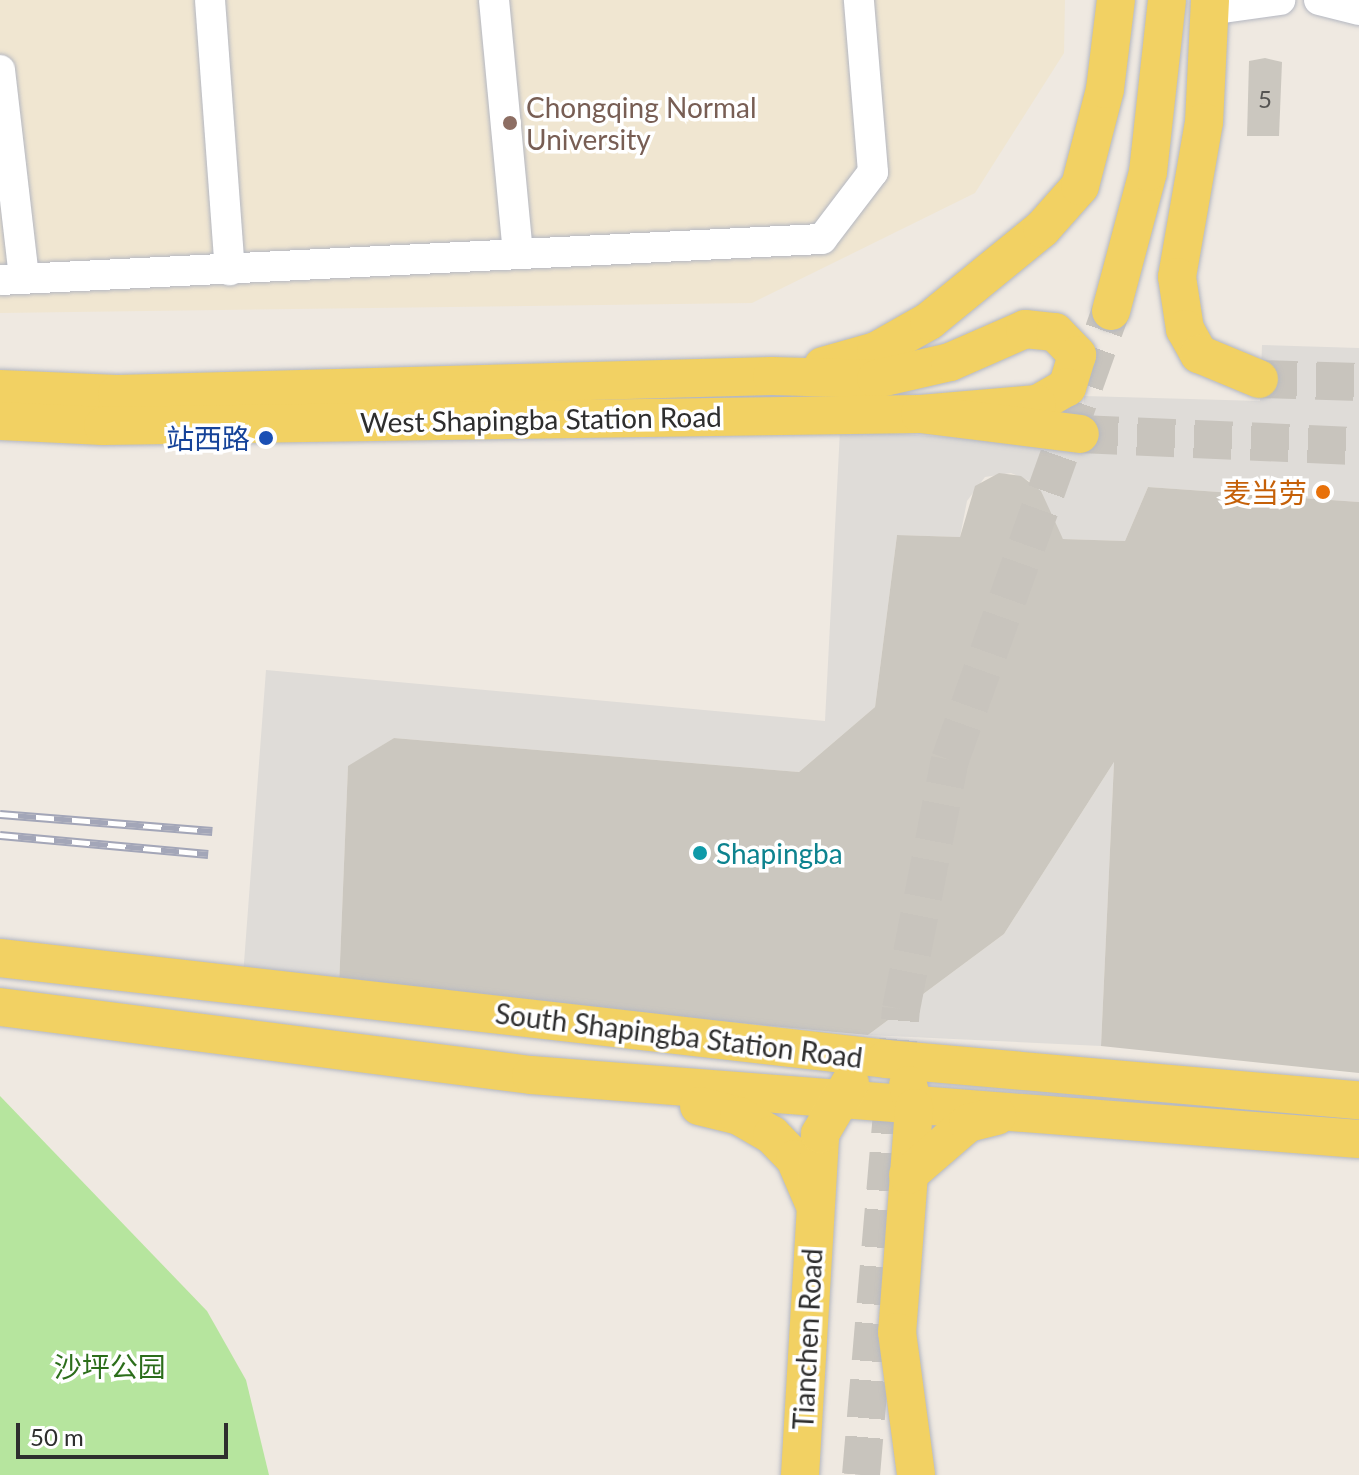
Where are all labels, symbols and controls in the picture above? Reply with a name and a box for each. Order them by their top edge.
house number: 5 [1258,85,1272,113]
place label: Chongqing Normal University [526,90,757,156]
marker: Chongqing Normal University [501,114,519,132]
street label: West Shapingba Station Road [360,399,722,439]
place label: 站西路 [166,421,250,455]
marker: 站西路 [257,429,275,447]
place label: 麦当劳 [1223,475,1307,509]
marker: 麦当劳 [1314,483,1332,501]
place label: Shapingba [716,836,843,870]
marker: Shapingba [691,844,709,862]
street label: South Shapingba Station Road [494,996,864,1074]
street label: Tianchen Road [785,1248,829,1430]
park label: 沙坪公园 [54,1349,166,1383]
scale bar [20,1407,232,1457]
text: 50 m [30,1422,84,1451]

